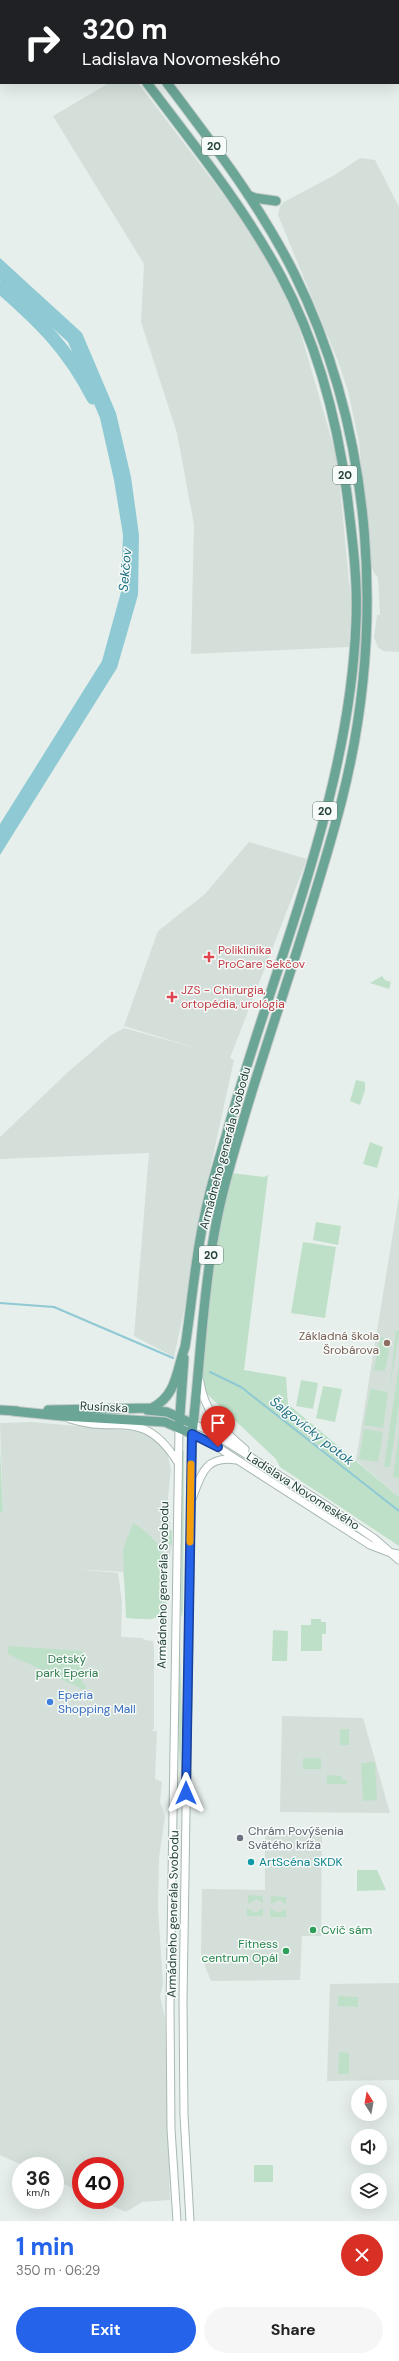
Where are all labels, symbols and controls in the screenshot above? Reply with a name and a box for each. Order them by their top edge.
text: 320 m [82,11,168,48]
icon: right [16,16,68,68]
text: Ladislava Novomeského [82,47,280,71]
road number: 20 [202,137,226,155]
road number: 20 [333,466,357,484]
water label: Sekčov [115,547,135,592]
road number: 20 [313,802,337,820]
place label: Poliklinika ProCare Sekčov [218,942,306,972]
marker: Poliklinika ProCare Sekčov [203,951,215,963]
place label: JZS - Chirurgia, ortopédia, urológia [181,982,285,1012]
marker: JZS - Chirurgia, ortopédia, urológia [166,991,178,1003]
street label: Armádneho generála Svobodu [196,1065,254,1231]
road number: 20 [199,1246,223,1264]
place label: Základná škola Šrobárova [299,1328,379,1358]
marker: Základná škola Šrobárova [382,1338,392,1348]
water label: Šalgovícky potok [267,1393,358,1469]
street label: Rusínska [80,1398,128,1416]
pin [201,1406,235,1447]
icon: arrive [207,1412,229,1434]
street label: Ladislava Novomeského [243,1448,363,1534]
street label: Armádneho generála Svobodu [154,1501,172,1669]
park label: Detský park Eperia [36,1651,98,1681]
place label: Eperia Shopping Mall [58,1687,136,1717]
marker: Eperia Shopping Mall [45,1697,55,1707]
position arrow [165,1772,207,1814]
place label: Chrám Povýšenia Svätého kríža [248,1823,344,1853]
street label: Armádneho generála Svobodu [164,1830,182,1998]
marker: Chrám Povýšenia Svätého kríža [235,1833,245,1843]
place label: ArtScéna SKDK [259,1854,343,1870]
marker: ArtScéna SKDK [246,1857,256,1867]
place label: Cvič sám [321,1922,372,1938]
marker: Cvič sám [308,1925,318,1935]
place label: Fitness centrum Opál [202,1936,278,1966]
marker: Fitness centrum Opál [281,1946,291,1956]
north arrow [351,2085,387,2121]
map controls [351,2085,387,2209]
button: sound [351,2129,387,2165]
speed limit sign: 40 [72,2157,124,2209]
text: 36 [26,2165,50,2191]
button: layers [351,2173,387,2209]
text: km/h [26,2186,50,2199]
text: 1 min [16,2231,74,2262]
button: close [341,2234,383,2276]
text: 350 m · 06:29 [16,2262,100,2279]
button: Exit [16,2307,196,2353]
button: Share [204,2307,383,2353]

